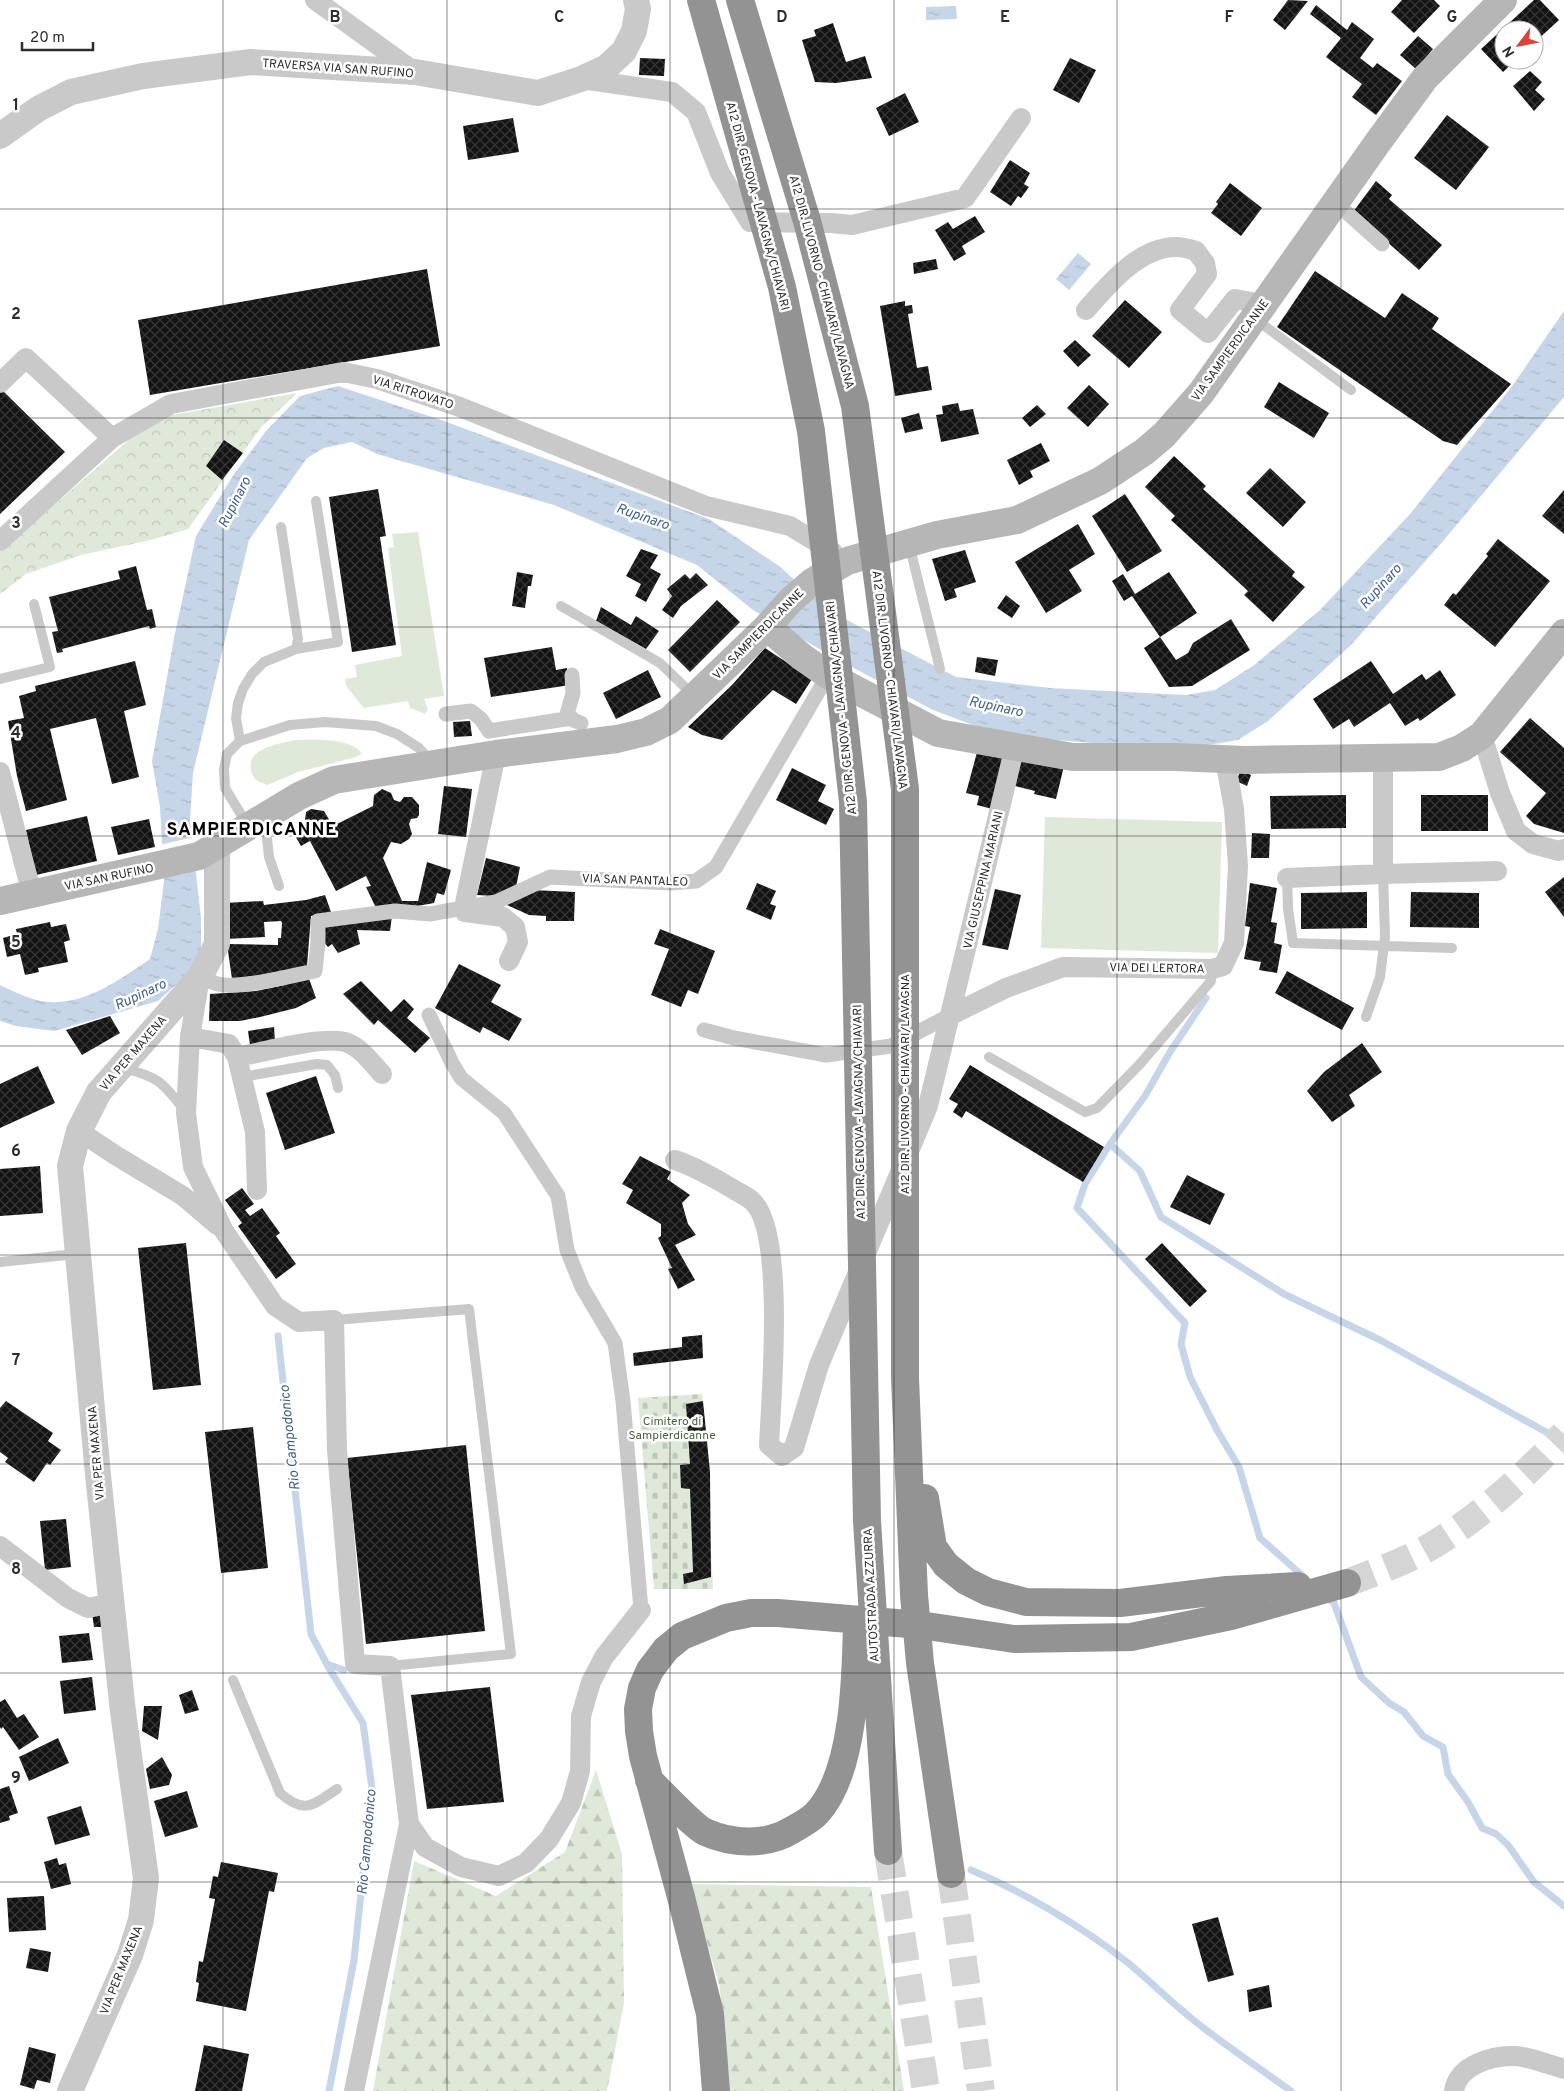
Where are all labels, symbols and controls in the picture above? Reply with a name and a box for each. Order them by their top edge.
text: B [329,8,341,28]
text: C [554,8,564,28]
text: D [776,8,788,28]
text: E [1000,8,1010,28]
text: F [1224,8,1234,28]
text: G [1447,8,1457,28]
scale bar [22,20,94,52]
north arrow [1494,20,1544,70]
text: 20 m [30,29,65,48]
text: N [1499,42,1519,60]
street label: TRAVERSA VIA SAN RUFINO [262,56,414,82]
text: 1 [13,96,19,116]
street label: A12 DIR. GENOVA - LAVAGNA/CHIAVARI [721,100,793,312]
street label: A12 DIR. LIVORNO - CHIAVARI/LAVAGNA [785,174,857,391]
street label: VIA SAMPIERDICANNE [1188,296,1273,405]
text: 2 [11,305,21,325]
street label: VIA RITROVATO [370,372,455,414]
water label: Rupinaro [215,474,256,531]
water label: Rupinaro [614,500,672,535]
text: 3 [11,514,21,534]
water label: Rupinaro [1356,561,1406,613]
street label: A12 DIR. LIVORNO - CHIAVARI/LAVAGNA [868,570,910,791]
street label: VIA SAMPIERDICANNE [710,586,808,684]
street label: A12 DIR. GENOVA - LAVAGNA/CHIAVARI [823,600,861,816]
water label: Rupinaro [967,693,1025,722]
text: 4 [11,724,21,744]
street label: VIA GIUSEPPINA MARIANI [960,810,1008,951]
district label: SAMPIERDICANNE [166,819,338,842]
street label: VIA SAN RUFINO [63,861,155,895]
street label: VIA SAN PANTALEO [582,871,688,891]
text: 5 [11,933,21,953]
street label: VIA DEI LERTORA [1109,960,1205,978]
street label: A12 DIR. LIVORNO - CHIAVARI/LAVAGNA [898,974,914,1194]
water label: Rupinaro [112,976,170,1015]
street label: A12 DIR. GENOVA - LAVAGNA/CHIAVARI [850,1004,870,1220]
street label: VIA PER MAXENA [97,1013,171,1095]
text: 6 [11,1142,21,1162]
text: 7 [12,1351,20,1371]
water label: Rio Campodonico [276,1384,304,1491]
street label: VIA PER MAXENA [85,1405,109,1501]
park label: Cimitero di Sampierdicanne [628,1414,716,1444]
street label: AUTOSTRADA AZZURRA [860,1528,883,1662]
text: 8 [11,1560,21,1580]
text: 9 [11,1769,21,1789]
water label: Rio Campodonico [354,1788,381,1896]
street label: VIA PER MAXENA [97,1923,147,2017]

